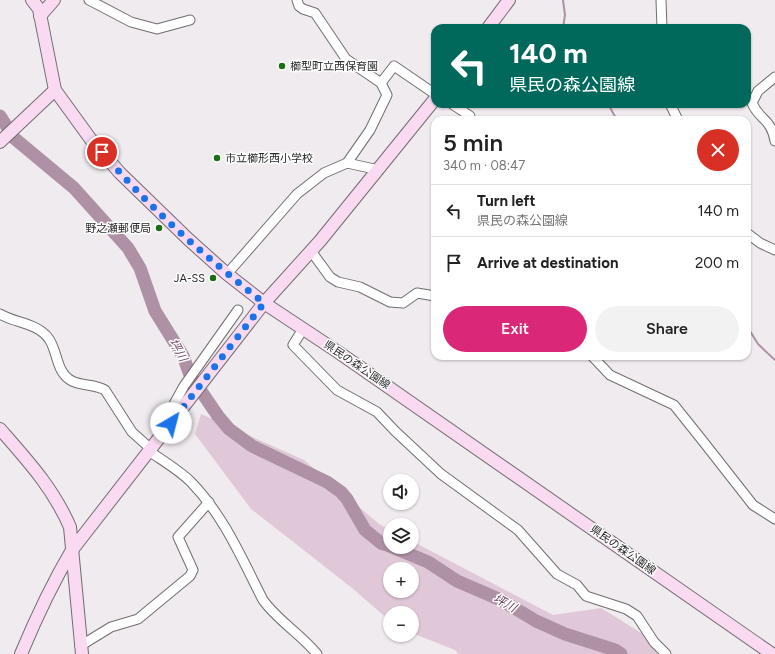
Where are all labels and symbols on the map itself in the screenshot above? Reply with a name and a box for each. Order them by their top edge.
place label: 櫛型町立西保育園 [290,60,378,73]
marker: 櫛型町立西保育園 [277,61,287,71]
pin [85,135,119,169]
place label: 市立櫛形西小学校 [225,152,313,165]
marker: 市立櫛形西小学校 [212,153,222,163]
place label: 野之瀬郵便局 [85,222,151,235]
marker: 野之瀬郵便局 [154,223,164,233]
place label: JA-SS [174,272,205,285]
marker: JA-SS [208,273,218,283]
water label: 坪川 [166,336,191,366]
street label: 県民の森公園線 [321,338,393,392]
position arrow [150,402,192,444]
street label: 県民の森公園線 [588,523,658,577]
water label: 坪川 [491,591,521,616]

